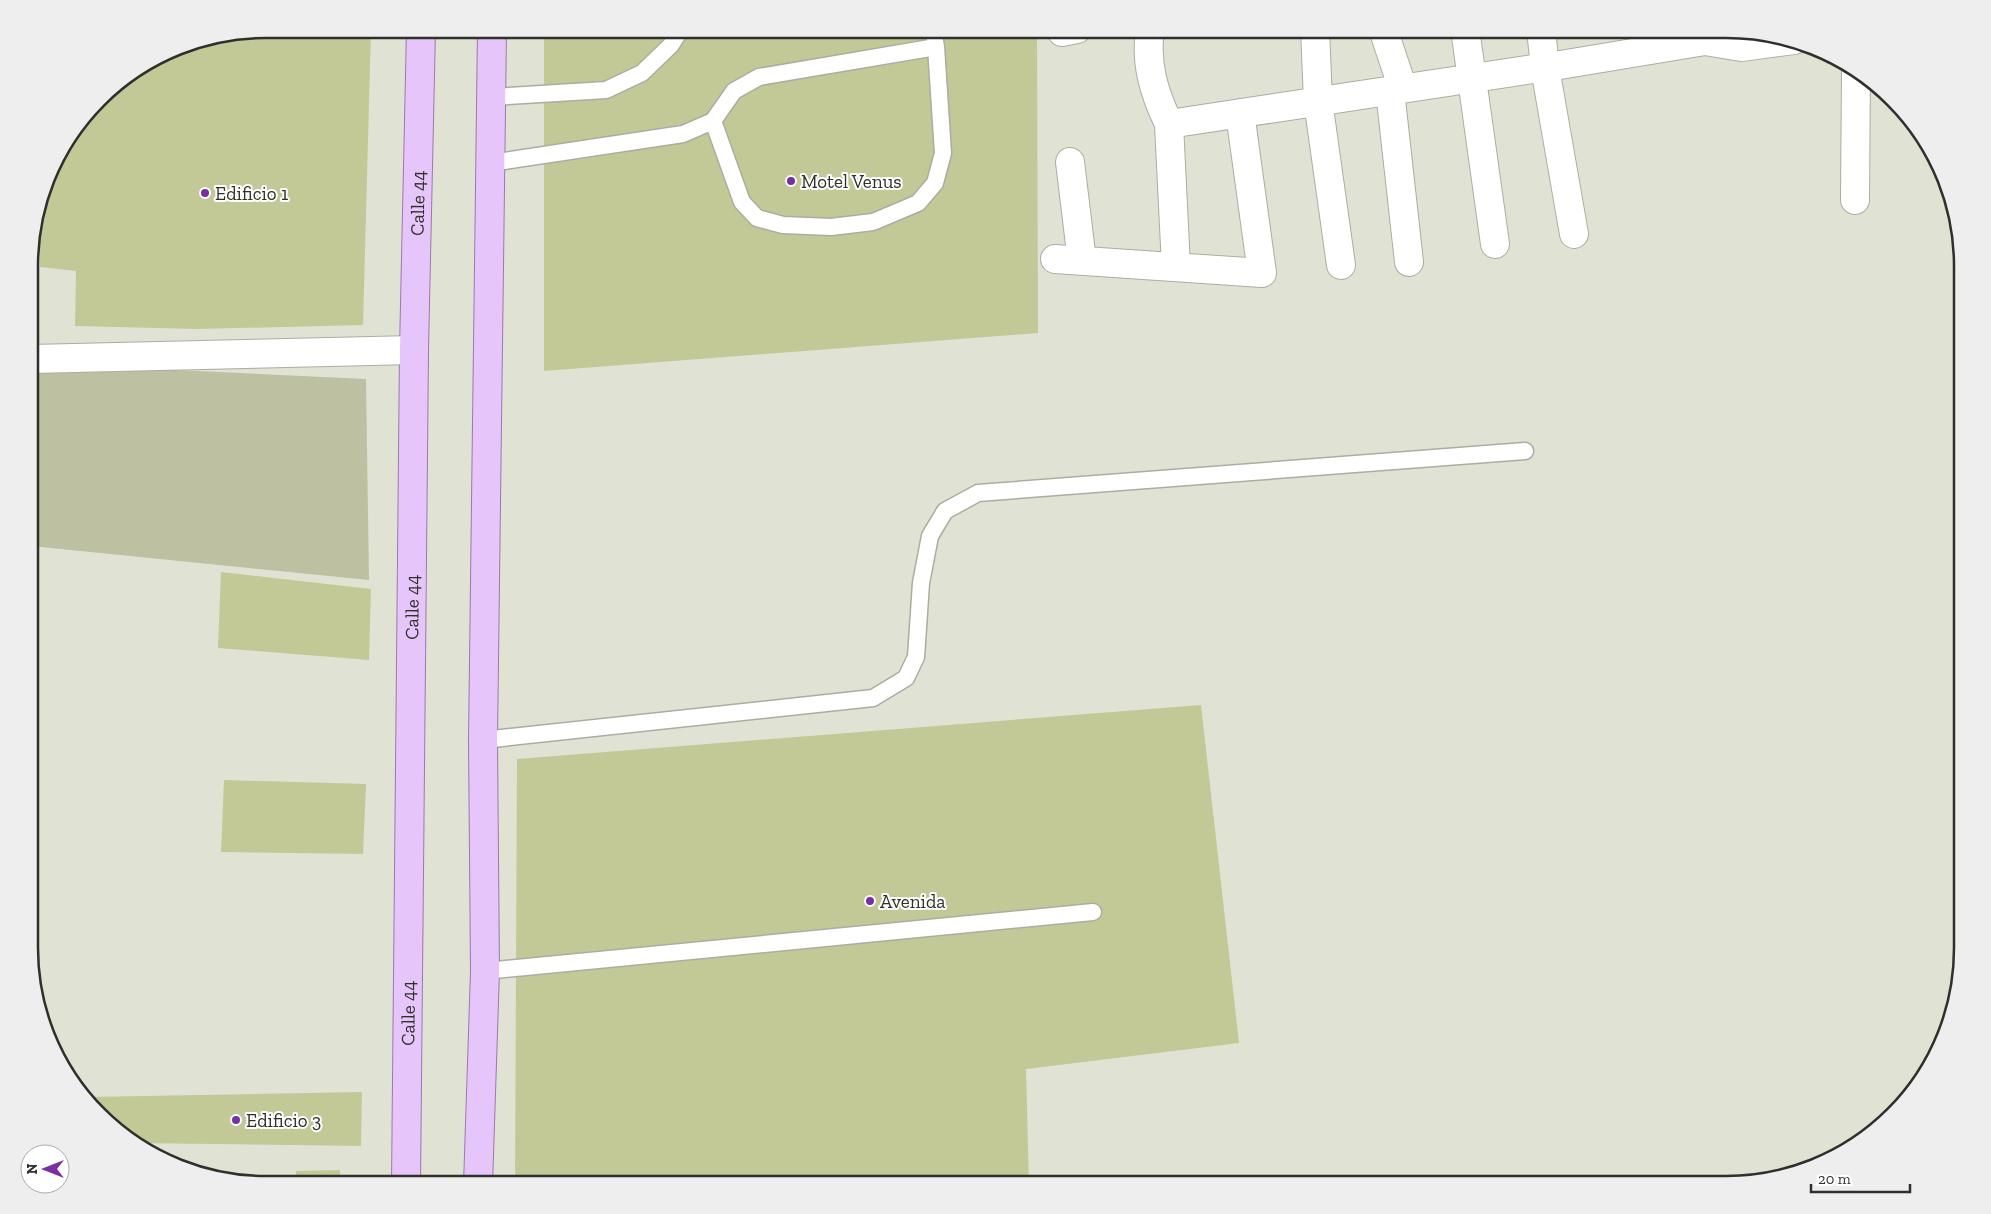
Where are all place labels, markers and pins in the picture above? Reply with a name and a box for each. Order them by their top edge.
place label: Motel Venus [801,170,902,193]
marker: Motel Venus [785,175,797,187]
place label: Edificio 1 [215,182,288,205]
marker: Edificio 1 [199,187,211,199]
place label: Avenida [880,890,946,913]
marker: Avenida [864,895,876,907]
place label: Edificio 3 [246,1109,321,1132]
marker: Edificio 3 [230,1114,242,1126]

